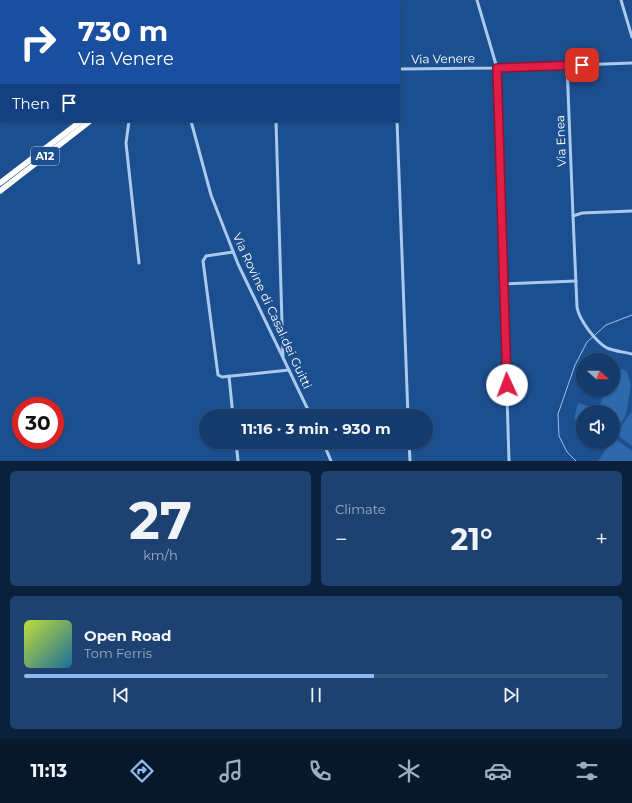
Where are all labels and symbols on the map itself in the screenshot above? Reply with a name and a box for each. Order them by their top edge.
pin [565,48,599,82]
street label: Via Venere [411,50,475,67]
street label: Via Enea [552,115,569,167]
road number: A12 [31,147,59,165]
street label: Via Rovine di Casal dei Guitti [230,230,315,391]
north arrow [576,353,620,397]
position arrow [486,364,528,406]
speed limit sign: 30 [12,397,64,449]

